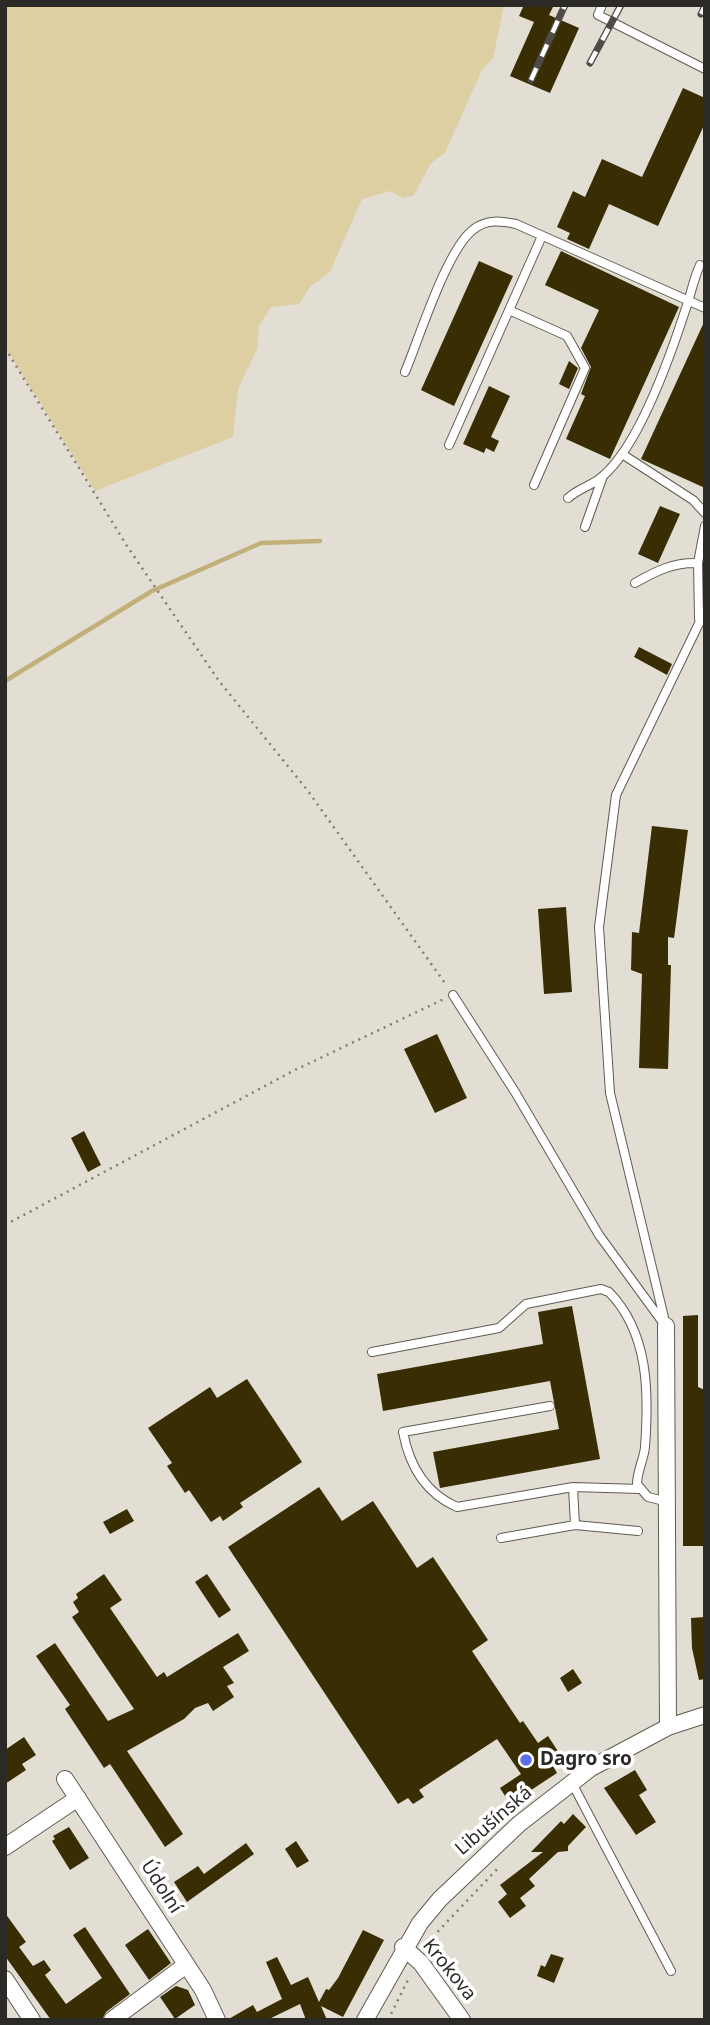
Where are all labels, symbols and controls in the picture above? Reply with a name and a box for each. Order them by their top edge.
place label: Dagro sro [540,1749,632,1771]
marker: Dagro sro [518,1752,534,1768]
street label: Libušínská [451,1782,537,1860]
street label: Údolní [135,1856,187,1918]
street label: Krokova [417,1935,481,2005]

